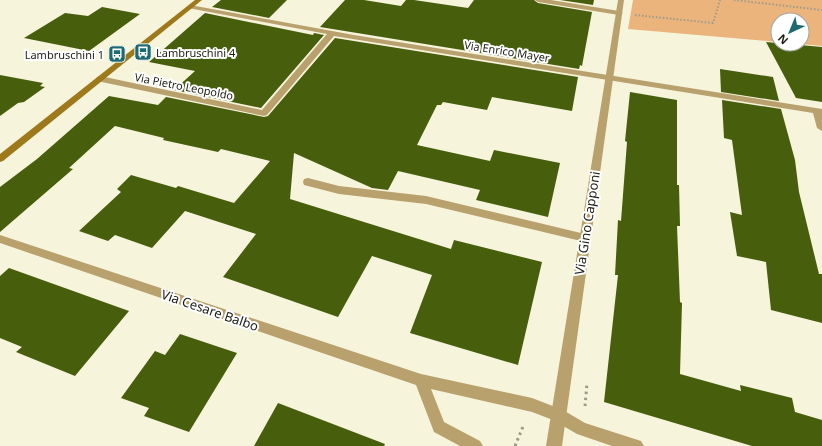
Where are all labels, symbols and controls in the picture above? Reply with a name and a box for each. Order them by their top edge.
north arrow [770,12,810,52]
text: N [774,31,791,48]
street label: Via Enrico Mayer [463,37,551,65]
bus stop icon: Lambruschini 4 [133,42,153,62]
bus stop icon: Lambruschini 1 [107,44,127,64]
place label: Lambruschini 4 [156,45,236,60]
place label: Lambruschini 1 [25,47,104,62]
street label: Via Pietro Leopoldo [133,69,235,103]
street label: Via Gino Capponi [570,170,604,276]
street label: Via Cesare Balbo [159,285,261,335]

